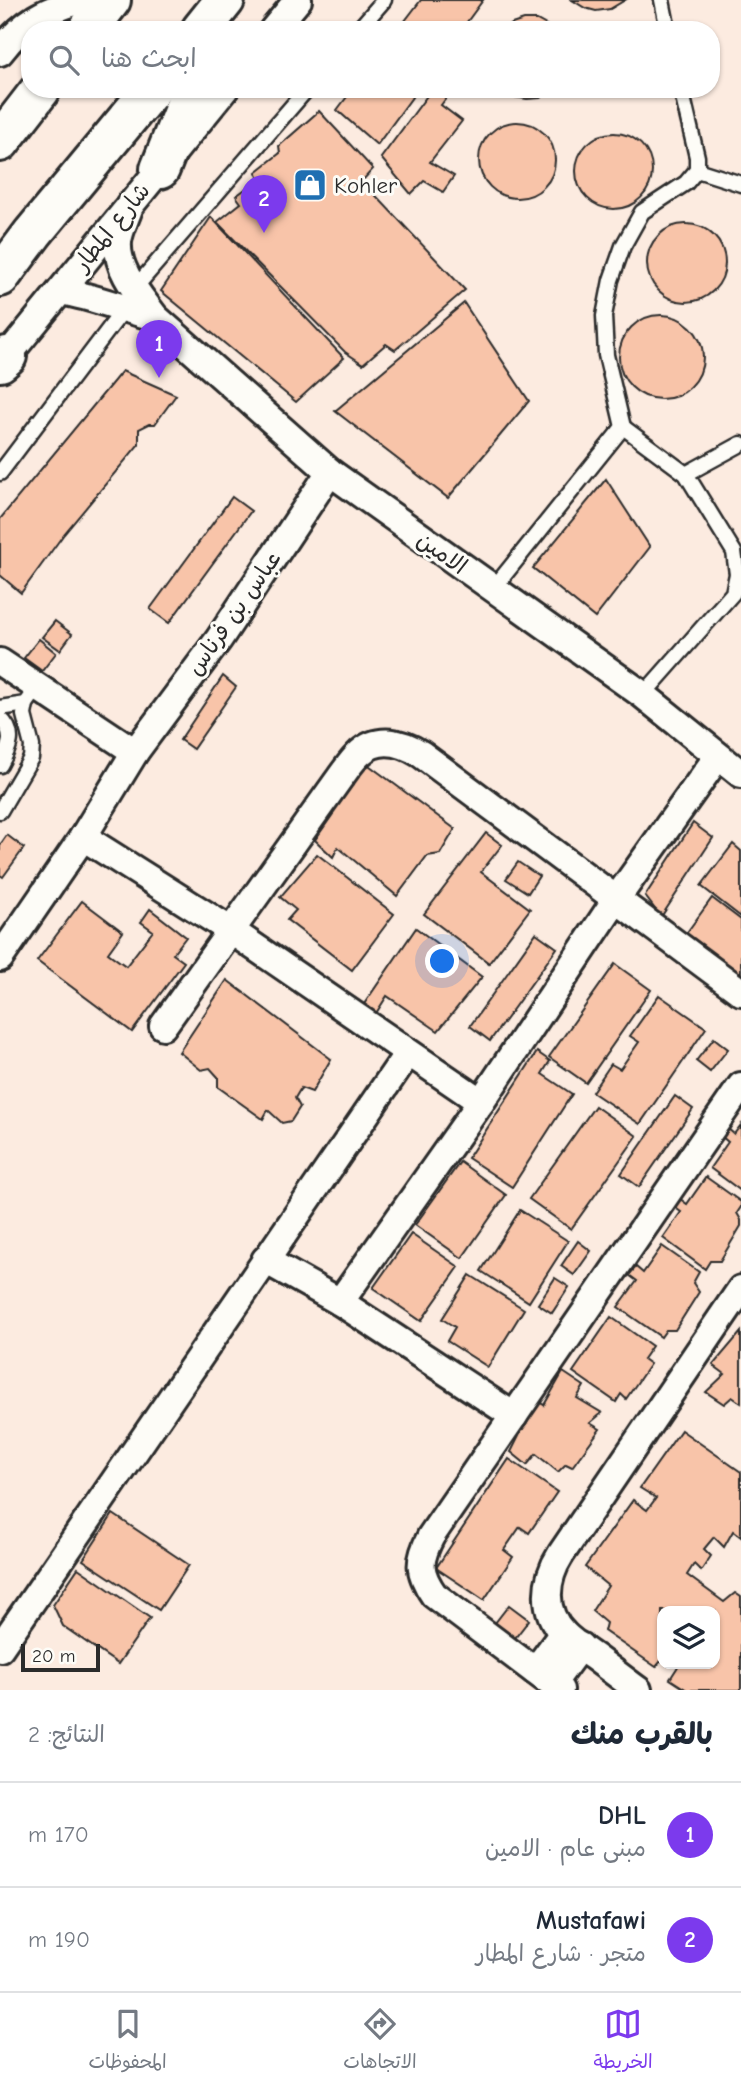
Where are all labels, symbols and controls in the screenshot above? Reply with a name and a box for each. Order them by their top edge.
search box [21,21,720,98]
icon: search [45,41,83,79]
text: ابحث هنا [101,44,197,74]
shop icon: Kohler [291,166,329,204]
place label: Kohler [334,172,398,199]
pin: 2 [241,175,287,233]
street label: شارع المطار [67,177,157,279]
pin: 1 [136,320,182,378]
street label: الامين [412,526,472,580]
street label: عباس بن فرناس [181,546,287,680]
your location [425,944,459,978]
map controls [657,1606,720,1669]
button: layers [657,1606,720,1669]
scale bar [21,1641,100,1673]
text: 20 m [32,1645,76,1667]
text: بالقرب منك [571,1717,713,1752]
text: النتائج: 2 [28,1721,105,1748]
text: DHL [598,1801,646,1831]
text: 170 m [28,1821,89,1848]
text: 1 [685,1821,695,1848]
text: مبنى عام · الامين [485,1835,646,1862]
text: Mustafawi [536,1906,646,1936]
text: 190 m [28,1926,90,1953]
text: 2 [684,1926,696,1953]
text: متجر · شارع المطار [476,1940,646,1967]
tab: المحفوظات [88,2005,167,2078]
tab: الاتجاهات [343,2005,417,2078]
tab: الخريطة [593,2005,653,2078]

